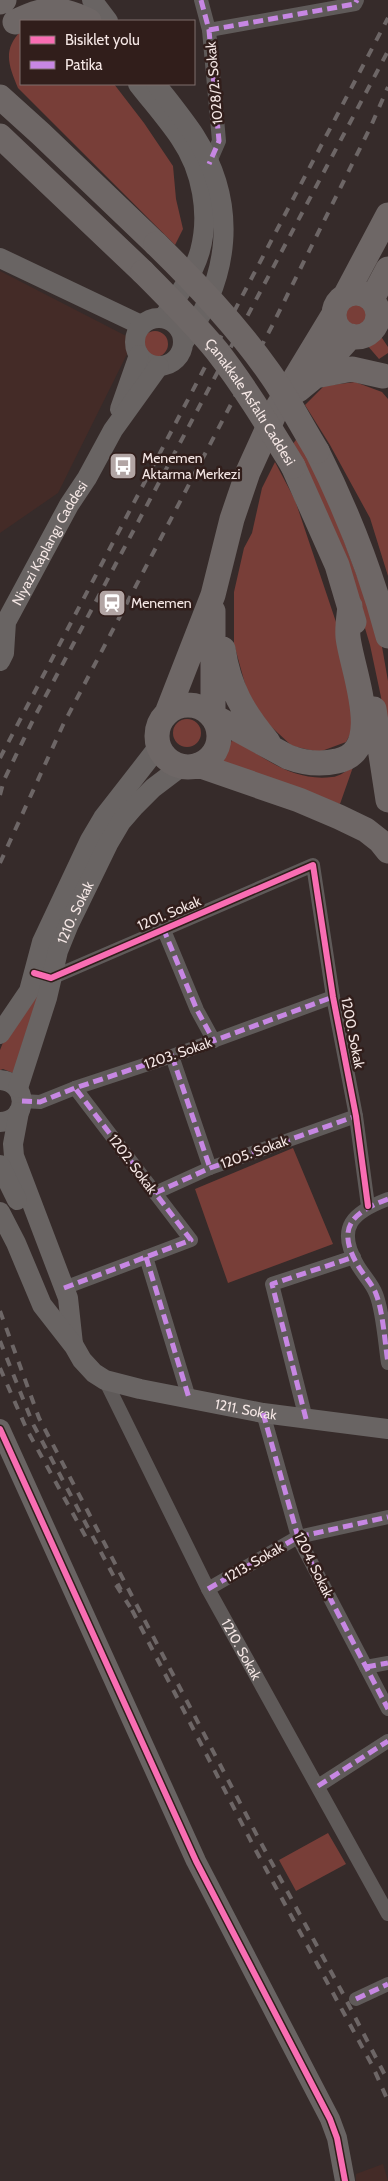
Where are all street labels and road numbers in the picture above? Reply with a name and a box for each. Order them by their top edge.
street label: 1028/2. Sokak [201,40,227,125]
street label: Çanakkale Asfaltı Caddesi [201,334,299,469]
street label: Niyazi Kaplangı Caddesi [8,478,91,609]
street label: 1210. Sokak [53,877,98,946]
street label: 1201. Sokak [134,891,204,934]
street label: 1200. Sokak [337,996,369,1071]
street label: 1203. Sokak [142,1033,215,1073]
street label: 1202. Sokak [105,1131,162,1198]
street label: 1205. Sokak [218,1131,291,1172]
street label: 1211. Sokak [214,1395,278,1424]
street label: 1204. Sokak [290,1529,338,1601]
street label: 1213. Sokak [221,1538,287,1586]
street label: 1210. Sokak [217,1616,266,1684]

